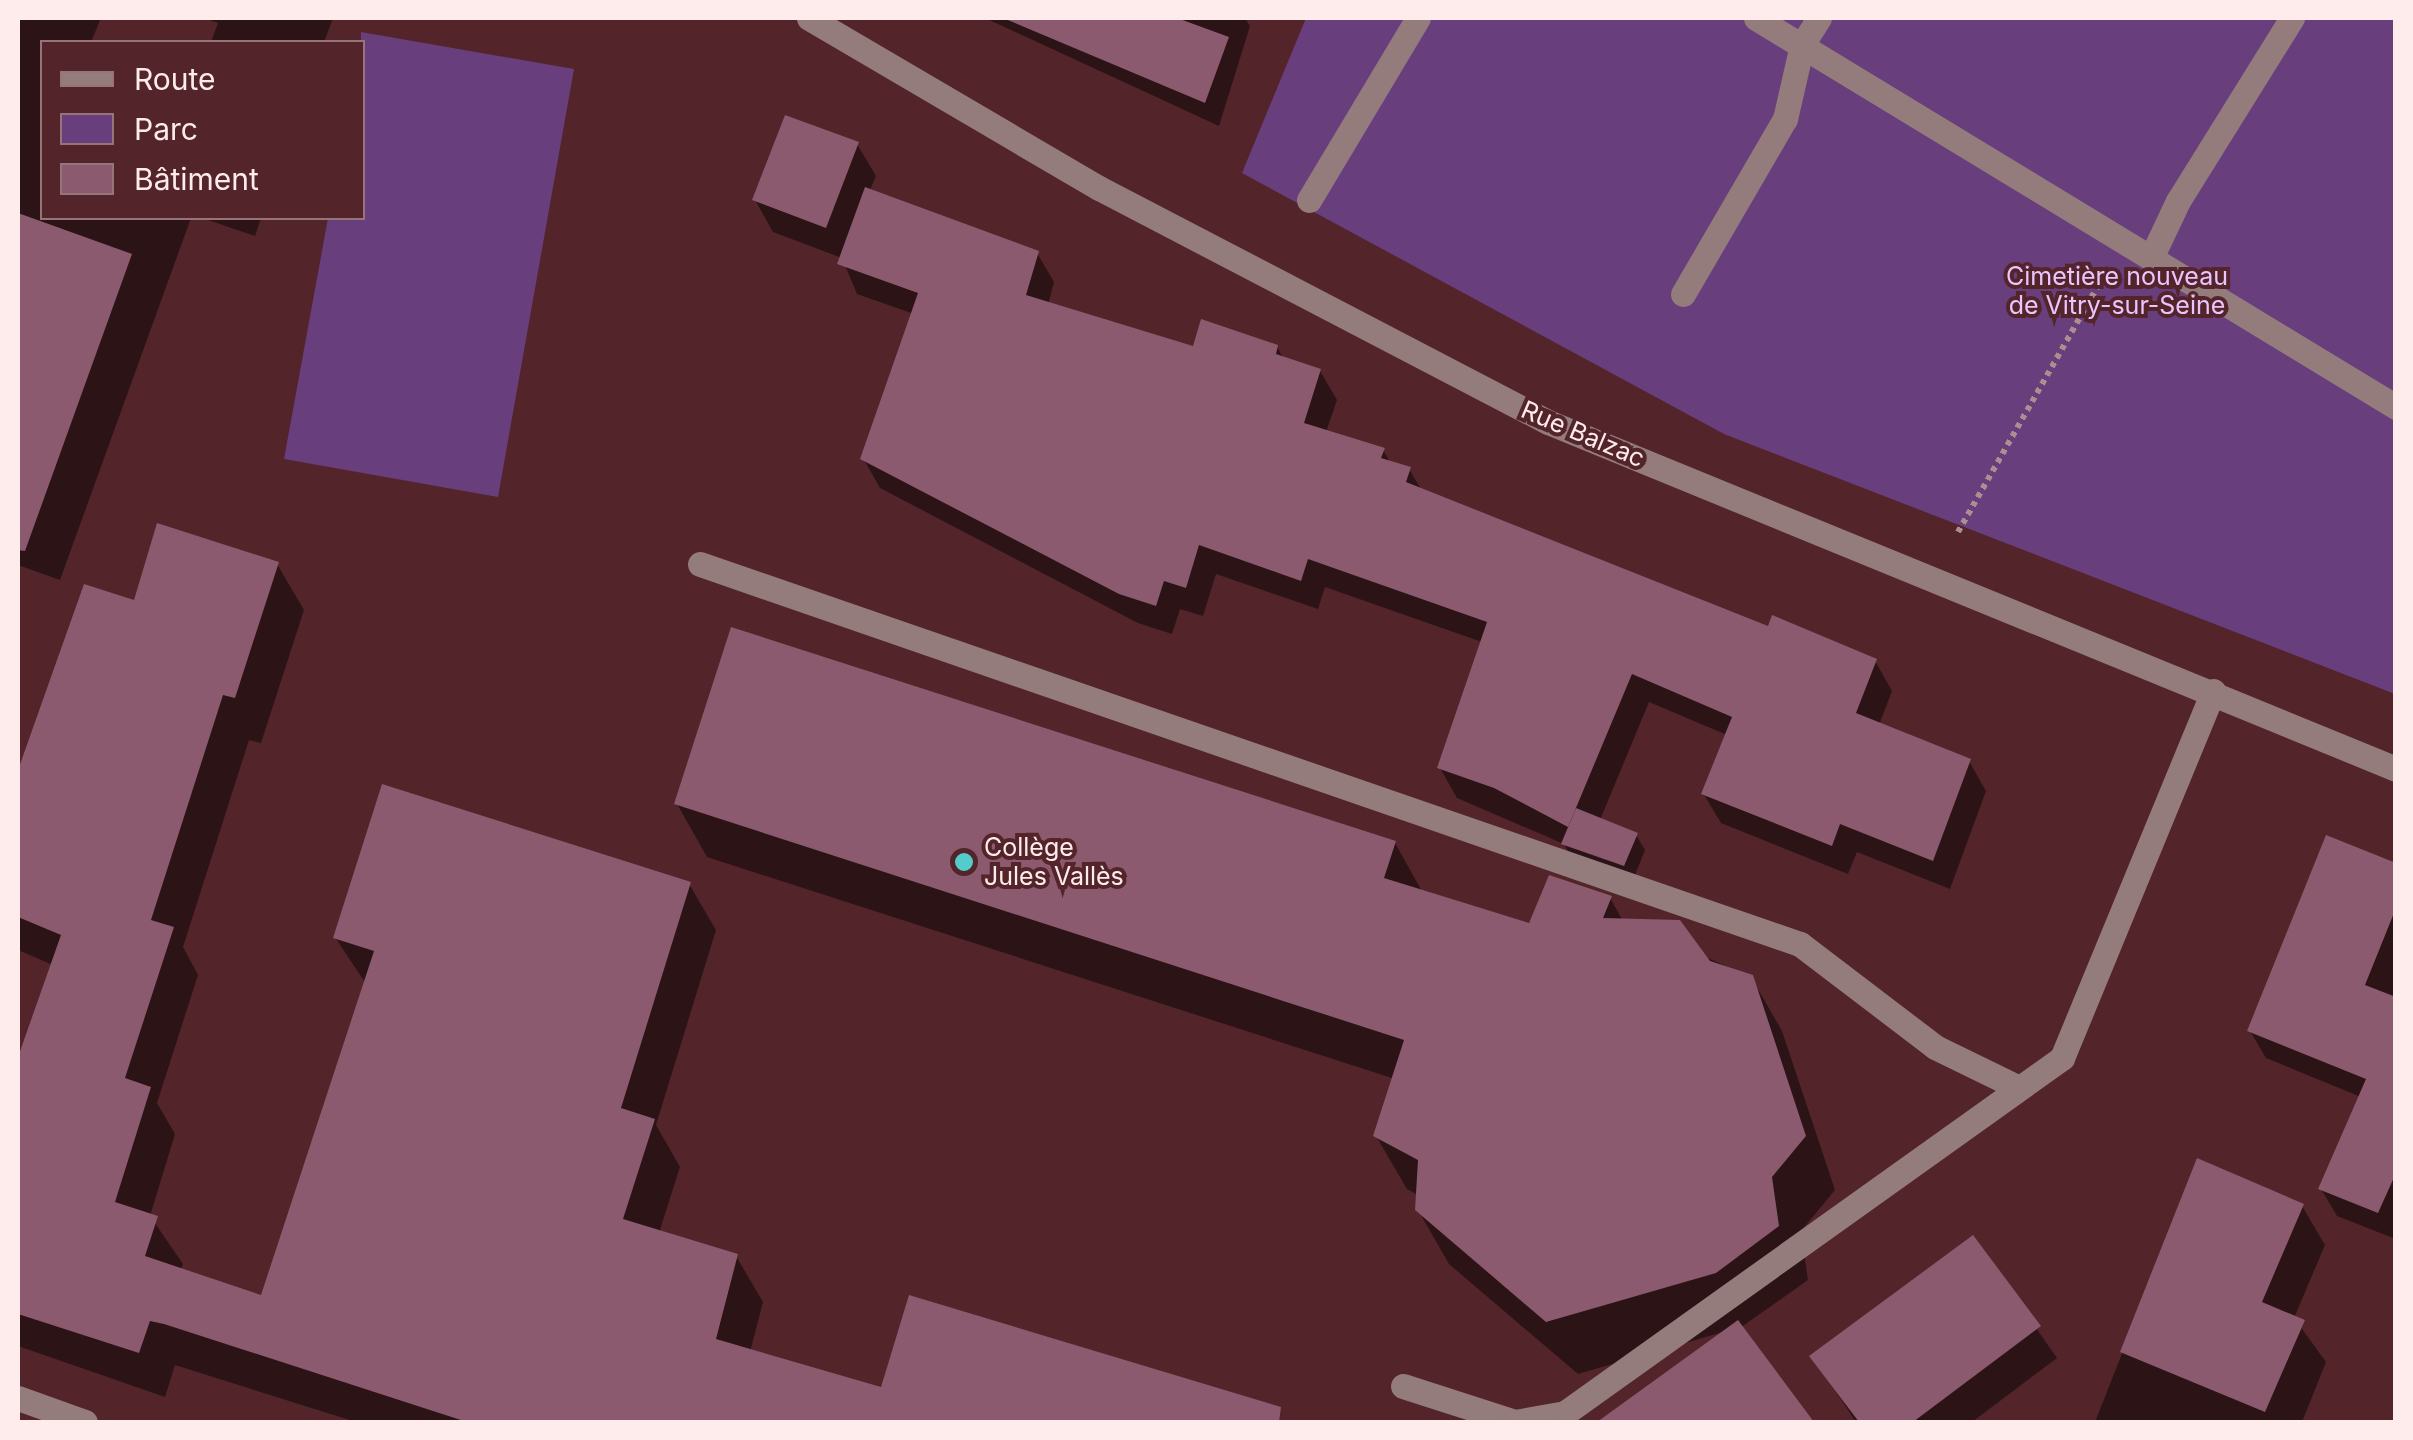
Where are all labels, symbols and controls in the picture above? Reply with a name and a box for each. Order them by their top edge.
legend [40,40,365,220]
text: Route [134,61,216,97]
text: Parc [134,111,198,147]
text: Bâtiment [134,161,259,197]
park label: Cimetière nouveau de Vitry-sur-Seine [2006,262,2228,321]
street label: Rue Balzac [1517,395,1649,473]
place label: Collège Jules Vallès [984,833,1124,892]
marker: Collège Jules Vallès [953,851,975,873]

